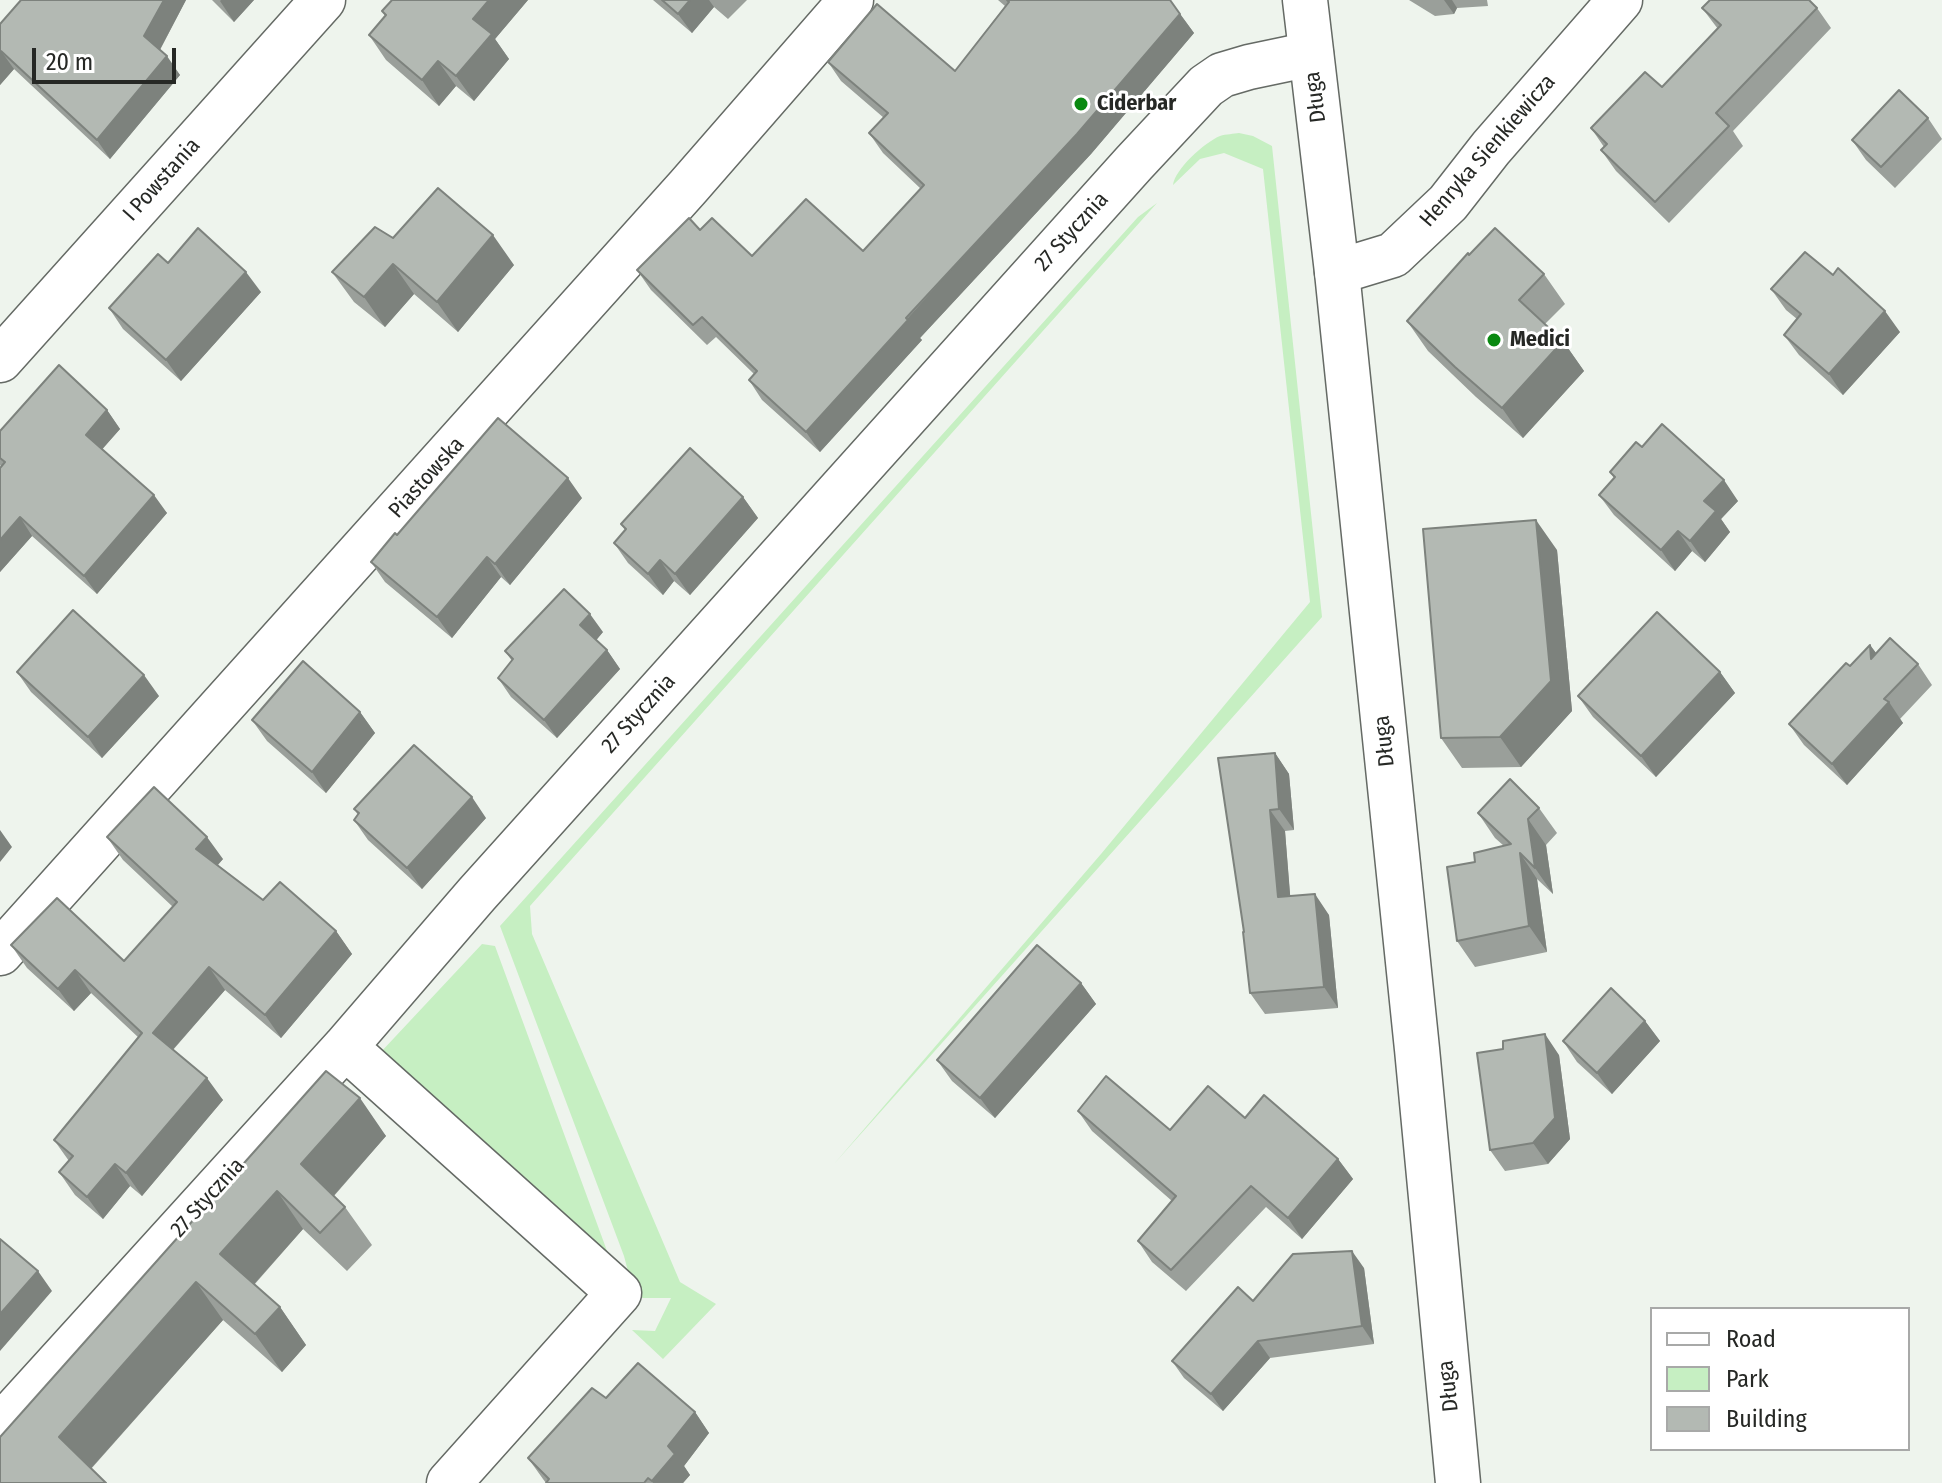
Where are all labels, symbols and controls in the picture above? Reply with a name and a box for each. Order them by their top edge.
scale bar [36,32,180,82]
text: 20 m [46,48,93,76]
street label: Henryka Sienkiewicza [1415,69,1561,233]
street label: Długa [1300,70,1332,124]
place label: Ciderbar [1097,91,1176,117]
marker: Ciderbar [1072,95,1090,113]
street label: I Powstania [118,133,206,227]
street label: 27 Stycznia [1030,187,1114,277]
place label: Medici [1510,327,1570,353]
marker: Medici [1485,331,1503,349]
street label: Piastowska [384,432,470,524]
street label: 27 Stycznia [597,669,681,759]
street label: Długa [1369,714,1401,768]
street label: 27 Stycznia [166,1153,250,1243]
legend [1650,1307,1910,1451]
text: Road [1726,1325,1776,1353]
street label: Długa [1433,1359,1465,1413]
text: Park [1726,1365,1769,1393]
text: Building [1726,1405,1807,1433]

